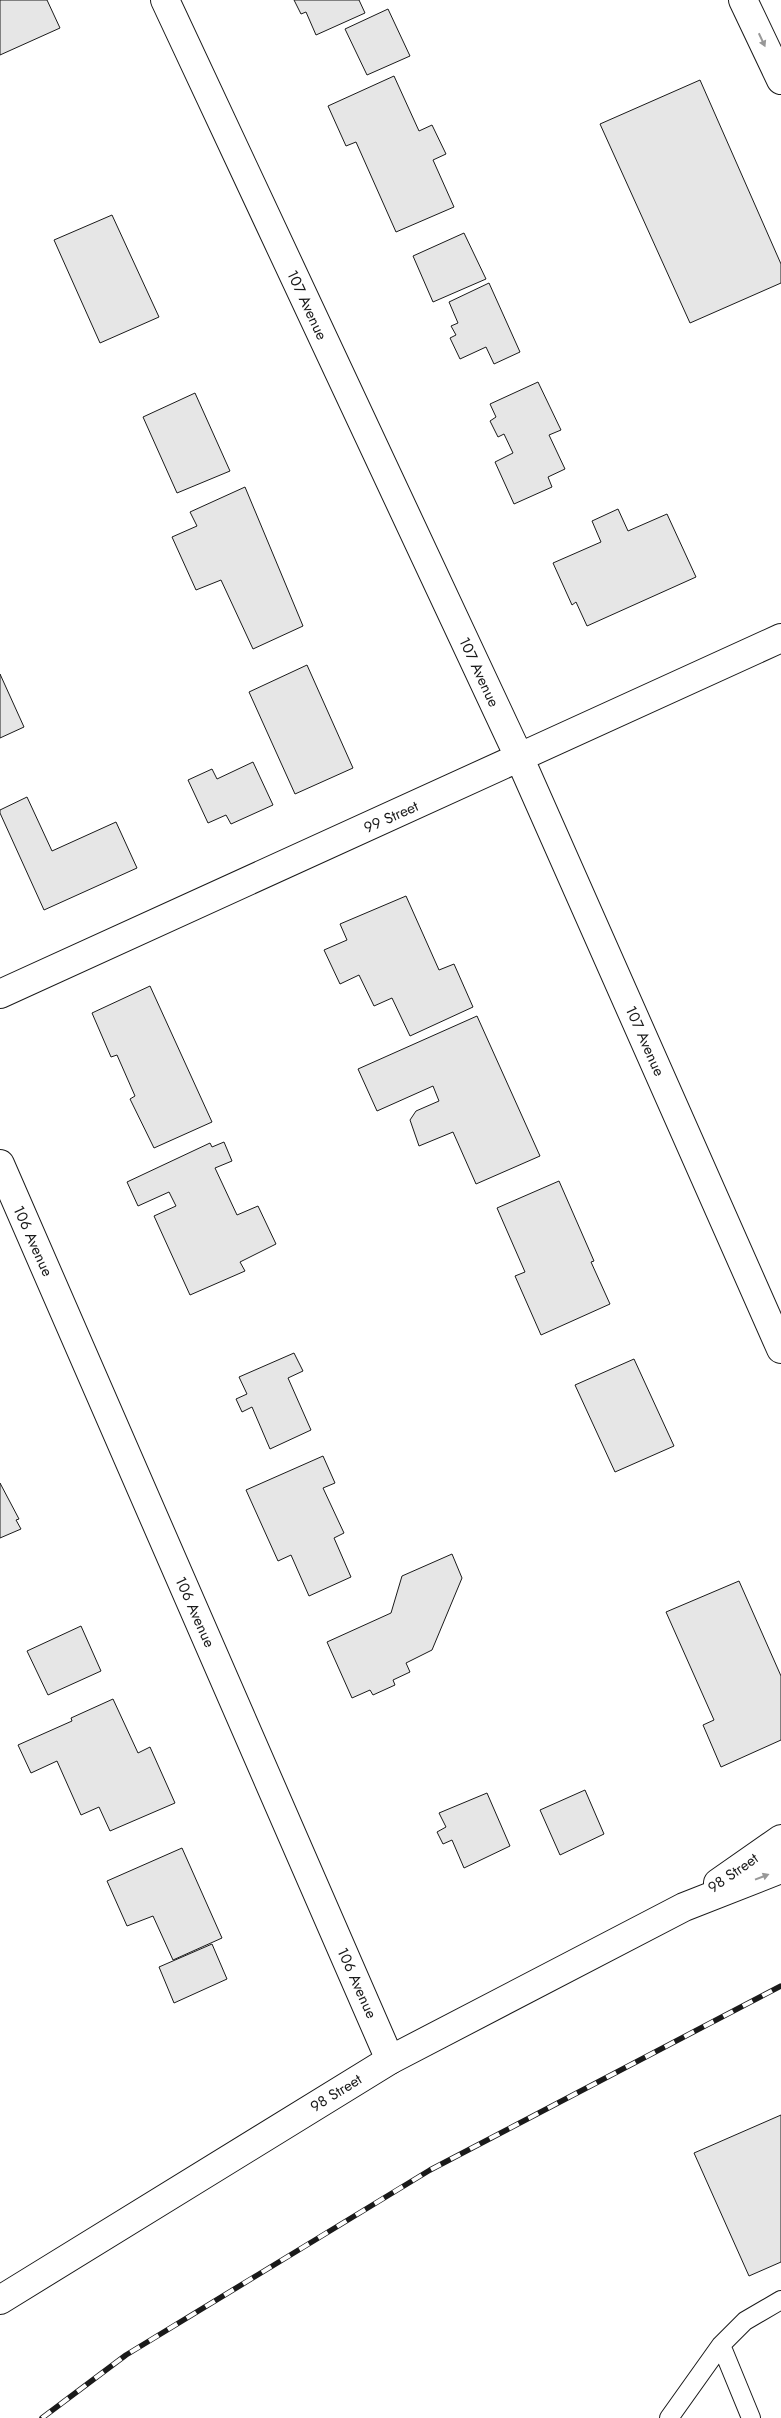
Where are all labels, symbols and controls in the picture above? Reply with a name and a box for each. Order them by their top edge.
one-way arrow [758,33,766,47]
street label: 107 Avenue [281,266,333,344]
street label: 107 Avenue [453,633,505,711]
street label: 99 Street [360,795,422,839]
street label: 107 Avenue [620,1002,670,1080]
street label: 106 Avenue [8,1202,59,1280]
street label: 106 Avenue [170,1573,221,1651]
street label: 98 Street [703,1847,763,1898]
one-way arrow [755,1872,770,1880]
street label: 106 Avenue [332,1944,383,2022]
street label: 98 Street [306,2068,366,2117]

